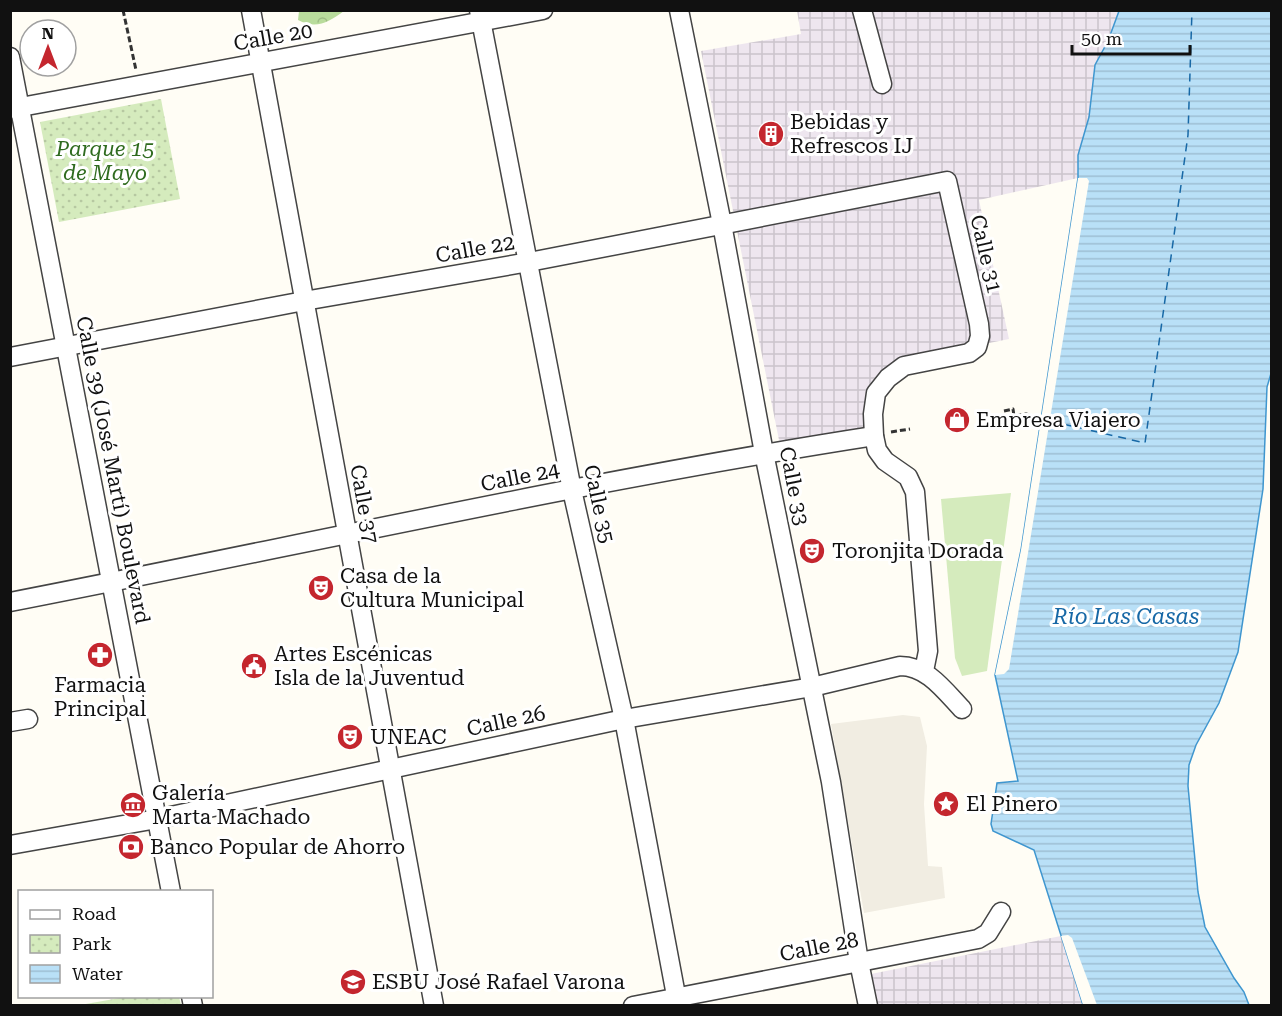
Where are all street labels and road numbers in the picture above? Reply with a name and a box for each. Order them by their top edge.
street label: Calle 20 [232,18,314,56]
street label: Calle 31 [965,212,1007,296]
street label: Calle 22 [434,230,516,268]
street label: Calle 39 (José Martí) Boulevard [71,314,155,627]
street label: Calle 33 [775,445,813,527]
street label: Calle 24 [479,458,562,496]
street label: Calle 35 [579,462,619,546]
street label: Calle 37 [345,463,383,546]
street label: Calle 26 [464,701,548,741]
street label: Calle 28 [778,928,860,966]

